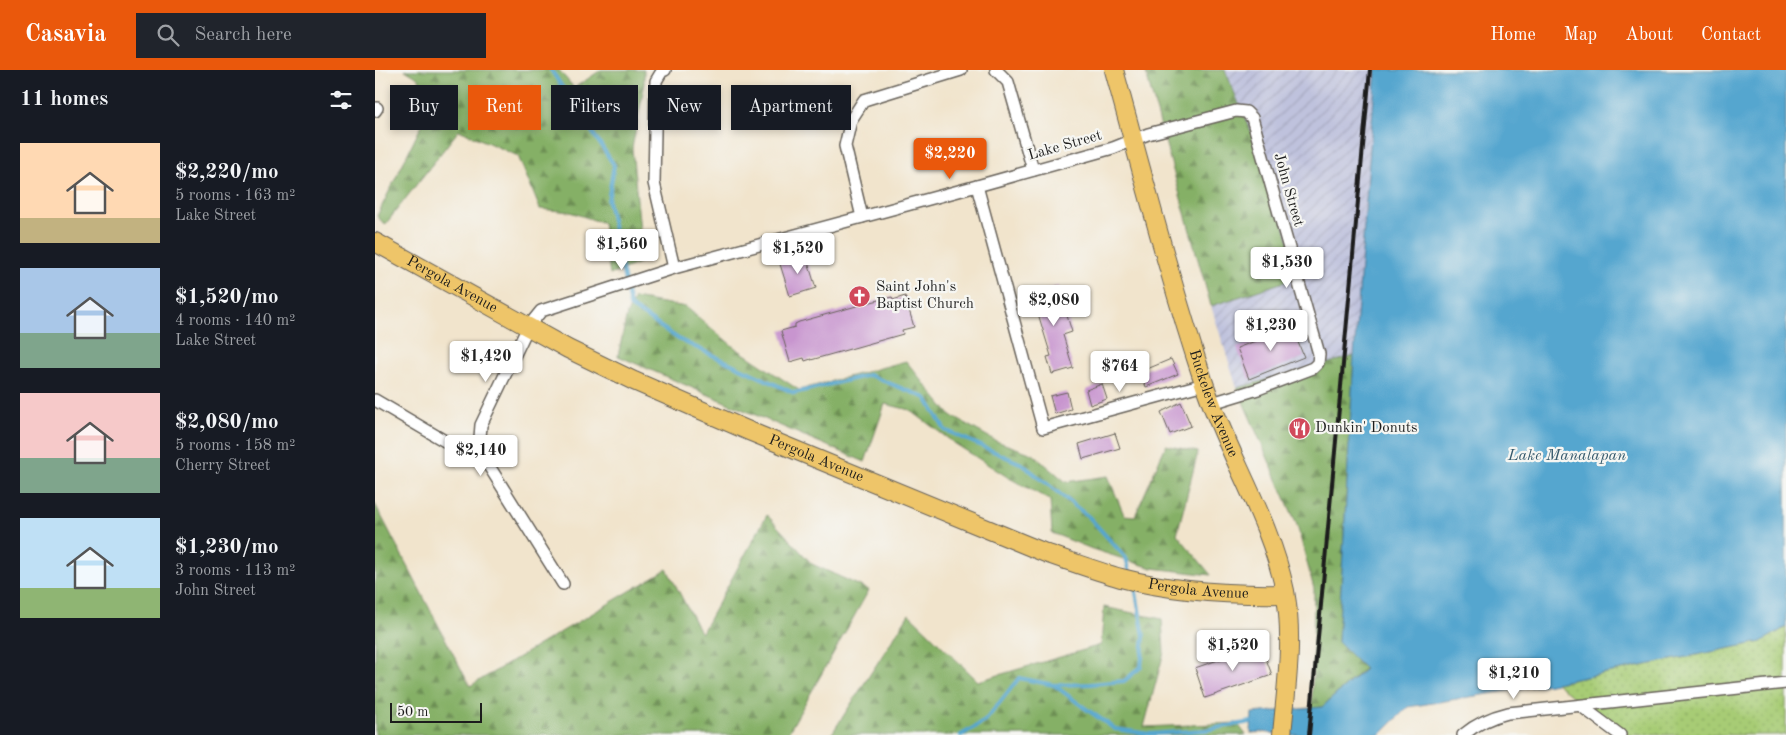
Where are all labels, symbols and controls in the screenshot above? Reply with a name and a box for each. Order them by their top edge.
search box [136,13,486,58]
icon: search [154,21,182,49]
text: Casavia [25,23,106,47]
text: Search here [194,26,292,45]
text: Home [1490,26,1536,44]
text: Map [1564,26,1597,44]
text: About [1625,26,1673,44]
text: Contact [1701,26,1761,44]
chip: Buy [390,85,458,130]
chip: Rent [468,85,541,130]
chip: Filters [551,85,638,130]
chip: New [648,85,721,130]
chip: Apartment [731,85,851,130]
icon: filters [327,86,355,114]
text: 11 homes [20,89,108,110]
street label: Lake Street [1026,128,1104,164]
pin: $2,220 [909,138,991,180]
text: $2,220 [925,146,975,162]
street label: John Street [1270,152,1306,228]
text: $2,220/mo [175,162,279,183]
icon: home [60,163,120,223]
text: 5 rooms · 163 m² [175,188,295,204]
text: Lake Street [175,208,256,224]
pin: $1,560 [581,228,663,271]
pin: $1,520 [757,232,839,275]
text: $1,560 [597,237,647,253]
text: $1,520 [773,241,823,257]
pin: $1,530 [1246,246,1328,289]
street label: Pergola Avenue [404,254,500,316]
text: $1,530 [1262,255,1312,271]
place label: Saint John's Baptist Church [876,280,974,312]
church icon: Saint John's Baptist Church [848,284,872,308]
pin: $2,080 [1013,284,1095,327]
text: $1,520/mo [175,287,279,308]
icon: home [60,288,120,348]
text: $2,080 [1029,293,1079,309]
pin: $1,230 [1230,310,1312,352]
text: 4 rooms · 140 m² [175,313,295,329]
text: $1,230 [1246,318,1296,334]
text: Lake Street [175,333,256,349]
pin: $1,420 [445,340,527,383]
street label: Buckelew Avenue [1186,348,1241,460]
text: $1,420 [461,349,511,365]
pin: $764 [1090,350,1150,393]
text: $764 [1101,359,1139,375]
text: $2,080/mo [175,412,279,433]
icon: home [60,413,120,473]
restaurant icon: Dunkin' Donuts [1287,416,1311,440]
place label: Dunkin' Donuts [1315,421,1418,436]
street label: Pergola Avenue [766,432,866,485]
pin: $2,140 [440,434,522,477]
text: 5 rooms · 158 m² [175,438,295,454]
text: $2,140 [456,443,506,459]
water label: Lake Manalapan [1507,448,1626,464]
text: Cherry Street [175,458,270,474]
text: $1,230/mo [175,537,279,558]
icon: home [60,538,120,598]
text: 3 rooms · 113 m² [175,563,295,579]
street label: Pergola Avenue [1147,577,1249,602]
text: John Street [175,583,256,599]
pin: $1,520 [1192,630,1274,672]
text: $1,520 [1208,638,1258,654]
pin: $1,210 [1473,658,1555,700]
text: $1,210 [1489,666,1539,682]
scale bar [390,700,483,723]
text: 50 m [397,705,428,719]

